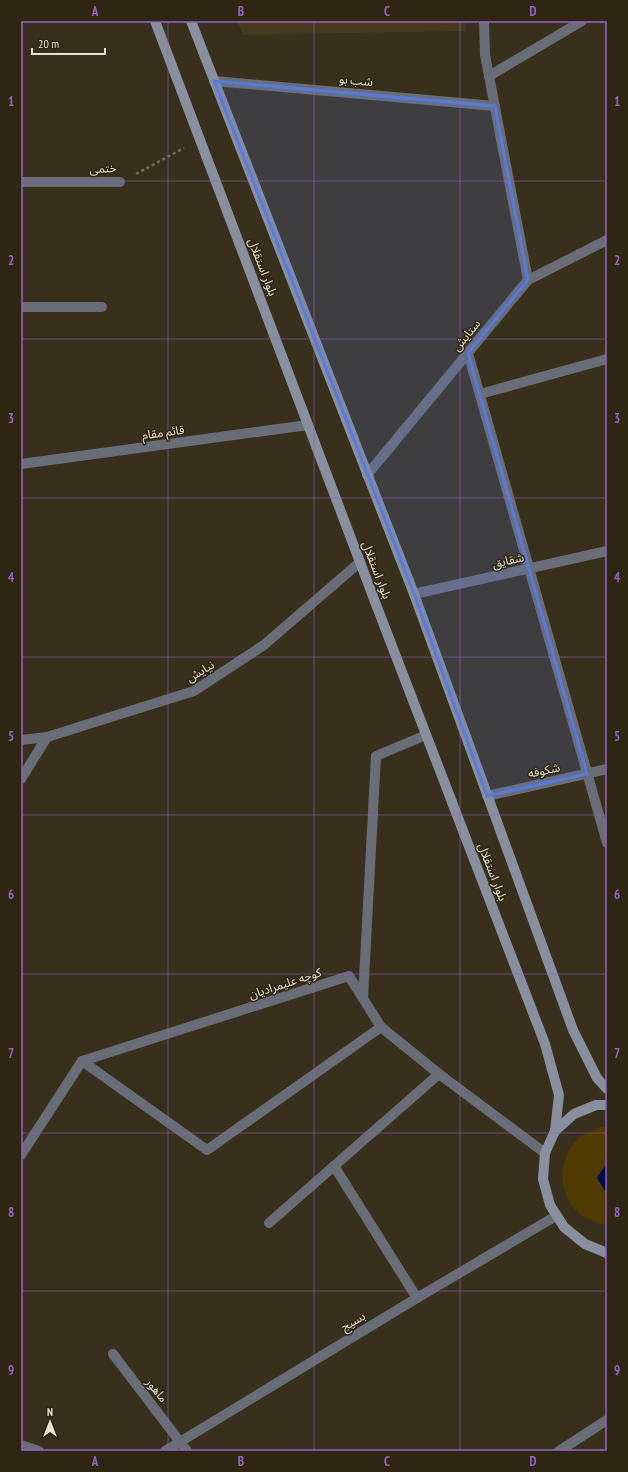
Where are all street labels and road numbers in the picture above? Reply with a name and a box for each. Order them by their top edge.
street label: شب بو [338,71,374,89]
street label: ختمی [89,160,117,176]
street label: بلوار استقلال [245,236,281,298]
street label: ستایش [449,316,483,354]
street label: قائم مقام [141,422,186,444]
street label: بلوار استقلال [359,539,395,601]
street label: شقایق [491,549,526,572]
street label: نیایش [183,657,217,685]
street label: شکوفه [527,759,561,781]
street label: بلوار استقلال [475,841,511,903]
street label: کوچه علیمرادیان [247,964,325,1003]
street label: بسیج [338,1308,369,1336]
street label: ماهور [142,1374,171,1405]

